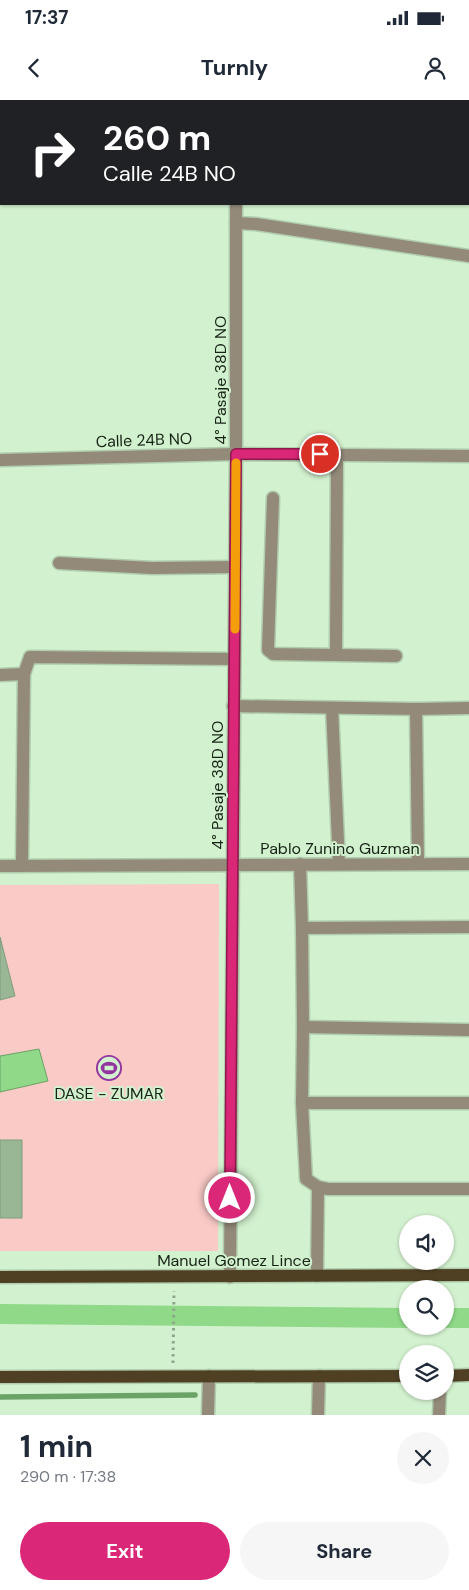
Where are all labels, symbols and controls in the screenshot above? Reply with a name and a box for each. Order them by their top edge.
text: 17:37 [25,5,68,30]
text: Turnly [201,53,268,82]
icon: back [20,54,48,82]
icon: person [421,54,449,82]
text: 260 m [103,115,211,161]
icon: right [20,120,85,185]
text: Calle 24B NO [103,159,236,188]
street label: 4° Pasaje 38D NO [210,316,231,444]
street label: Calle 24B NO [95,428,193,452]
pin [299,433,341,475]
icon: arrive [306,440,334,468]
street label: 4° Pasaje 38D NO [207,721,228,849]
street label: Pablo Zunino Guzman [260,838,420,859]
sports icon: DASE - ZUMAR [96,1055,122,1081]
place label: DASE - ZUMAR [54,1083,164,1104]
position arrow [203,1171,255,1223]
map controls [399,1215,454,1400]
button: sound [399,1215,454,1270]
street label: Manuel Gomez Lince [157,1250,311,1271]
button: search [399,1280,454,1335]
button: layers [399,1345,454,1400]
text: 1 min [20,1427,93,1466]
button: close [397,1432,449,1484]
text: 290 m · 17:38 [20,1466,116,1487]
button: Exit [20,1522,230,1580]
button: Share [240,1522,449,1580]

